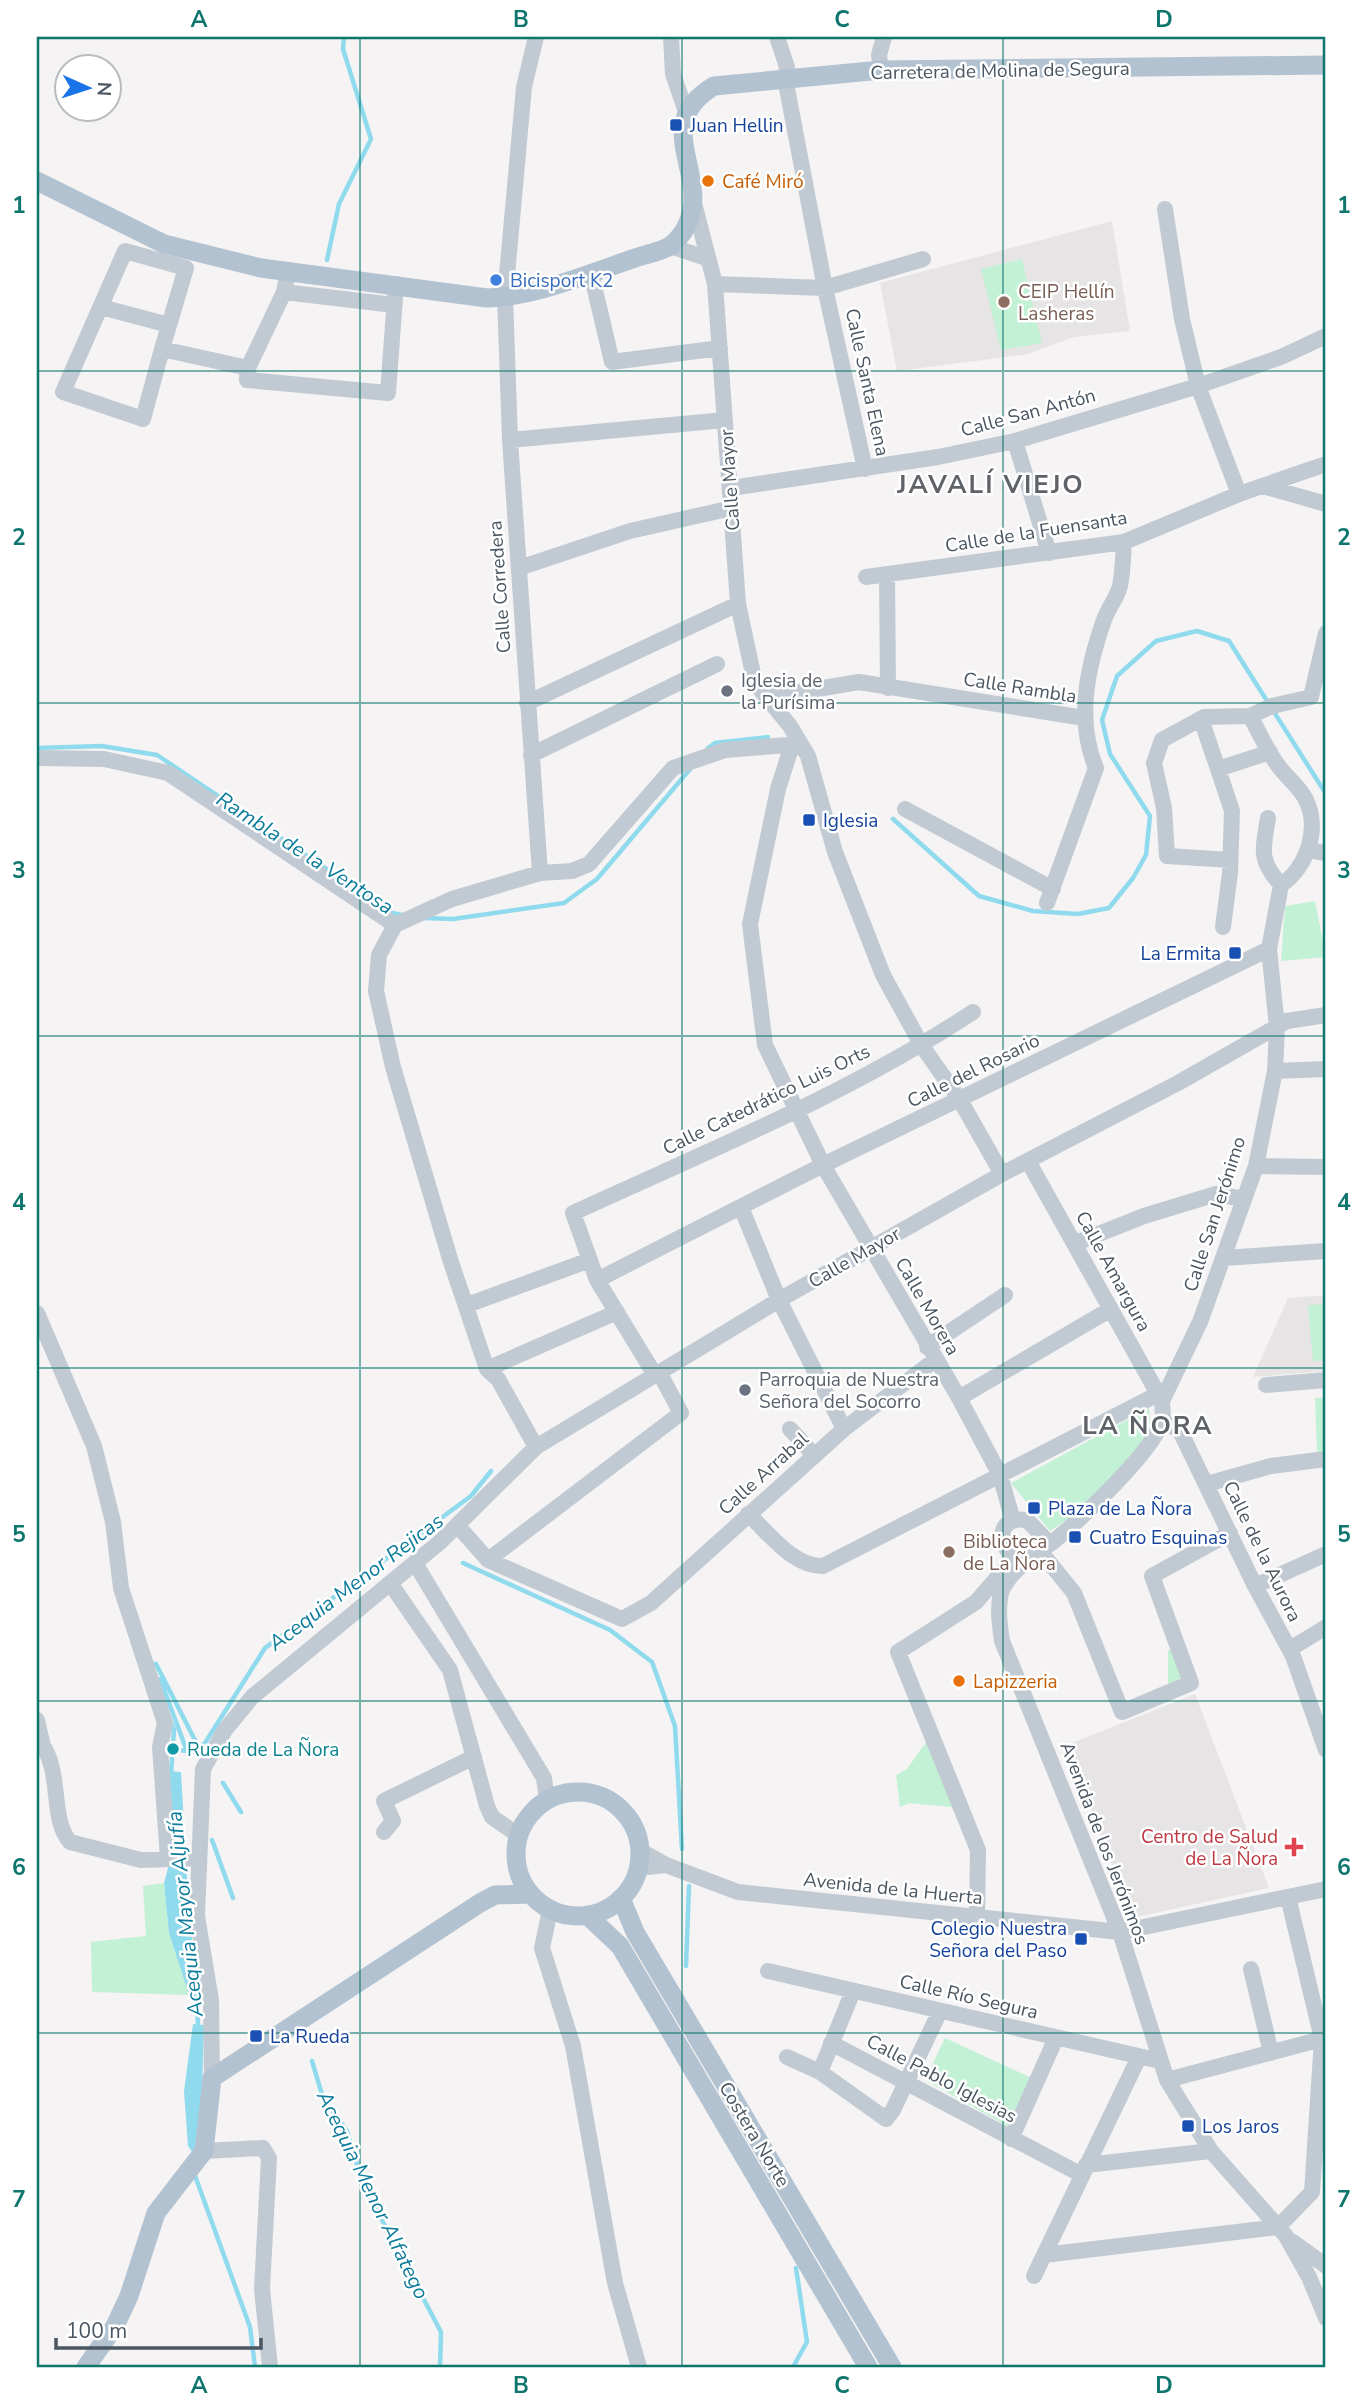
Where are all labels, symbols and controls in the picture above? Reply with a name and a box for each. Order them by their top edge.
text: A [190,4,208,35]
text: B [513,4,529,35]
text: C [834,4,850,35]
text: D [1155,4,1173,35]
north arrow [52,52,122,122]
street label: Carretera de Molina de Segura [870,56,1130,86]
text: N [91,81,117,97]
place label: Juan Hellin [689,113,784,139]
marker: Juan Hellin [668,117,684,133]
place label: Café Miró [722,169,804,195]
marker: Café Miró [700,173,716,189]
text: 1 [12,190,26,221]
text: 1 [1337,190,1351,221]
place label: Bicisport K2 [510,268,613,294]
marker: Bicisport K2 [488,272,504,288]
place label: CEIP Hellín Lasheras [1018,279,1115,327]
marker: CEIP Hellín Lasheras [996,294,1012,310]
street label: Calle Santa Elena [839,306,895,458]
street label: Calle San Antón [958,382,1099,443]
street label: Calle Mayor [713,428,747,532]
district label: JAVALÍ VIEJO [896,467,1085,502]
street label: Calle de la Fuensanta [943,505,1129,559]
street label: Calle Corredera [482,520,518,654]
text: 2 [12,522,26,553]
text: 2 [1337,522,1351,553]
street label: Calle Rambla [961,666,1078,710]
place label: Iglesia de la Purísima [741,668,835,716]
marker: Iglesia de la Purísima [719,683,735,699]
water label: Rambla de la Ventosa [211,785,399,921]
place label: Iglesia [823,808,878,834]
marker: Iglesia [801,812,817,828]
text: 3 [12,855,26,886]
text: 3 [1337,855,1351,886]
place label: La Ermita [1140,941,1221,967]
marker: La Ermita [1227,945,1243,961]
street label: Calle del Rosario [903,1028,1044,1114]
street label: Calle Catedrático Luis Orts [658,1038,874,1162]
street label: Calle San Jerónimo [1178,1133,1252,1295]
text: 4 [12,1187,26,1218]
text: 4 [1337,1187,1351,1218]
street label: Calle Amargura [1069,1207,1157,1336]
street label: Calle Mayor [804,1221,905,1295]
street label: Calle Morera [889,1253,966,1360]
place label: Parroquia de Nuestra Señora del Socorro [759,1367,939,1415]
marker: Parroquia de Nuestra Señora del Socorro [737,1382,753,1398]
district label: LA ÑORA [1082,1408,1214,1443]
street label: Calle Arrabal [713,1426,815,1521]
street label: Calle de la Aurora [1217,1477,1308,1626]
place label: Plaza de La Ñora [1048,1496,1192,1522]
marker: Plaza de La Ñora [1026,1500,1042,1516]
water label: Acequia Menor Rejicas [262,1507,449,1658]
text: 5 [12,1519,26,1550]
text: 5 [1337,1519,1351,1550]
place label: Cuatro Esquinas [1089,1525,1227,1551]
place label: Biblioteca de La Ñora [963,1529,1056,1577]
marker: Cuatro Esquinas [1067,1529,1083,1545]
marker: Biblioteca de La Ñora [941,1544,957,1560]
place label: Lapizzeria [973,1669,1058,1695]
marker: Lapizzeria [951,1673,967,1689]
place label: Rueda de La Ñora [187,1737,339,1763]
street label: Avenida de los Jerónimos [1053,1738,1155,1948]
marker: Rueda de La Ñora [165,1741,181,1757]
water label: Acequia Mayor Aljufía [160,1810,210,2019]
place label: Centro de Salud de La Ñora [1141,1824,1278,1872]
marker: Centro de Salud de La Ñora [1284,1837,1304,1857]
text: 6 [12,1852,26,1883]
text: 6 [1337,1852,1351,1883]
street label: Avenida de la Huerta [802,1867,984,1911]
place label: Colegio Nuestra Señora del Paso [929,1916,1067,1964]
marker: Colegio Nuestra Señora del Paso [1073,1931,1089,1947]
street label: Calle Río Segura [897,1968,1041,2026]
place label: La Rueda [270,2024,350,2050]
marker: La Rueda [248,2028,264,2044]
street label: Calle Pablo Iglesias [862,2028,1021,2130]
street label: Costera Norte [712,2077,796,2192]
water label: Acequia Menor Alfatego [310,2085,436,2304]
place label: Los Jaros [1202,2114,1279,2140]
marker: Los Jaros [1180,2118,1196,2134]
text: 7 [12,2184,26,2215]
text: 7 [1337,2184,1351,2215]
scale bar [56,2306,261,2350]
text: 100 m [66,2317,127,2345]
text: A [190,2370,208,2401]
text: B [513,2370,529,2401]
text: C [834,2370,850,2401]
text: D [1155,2370,1173,2401]

